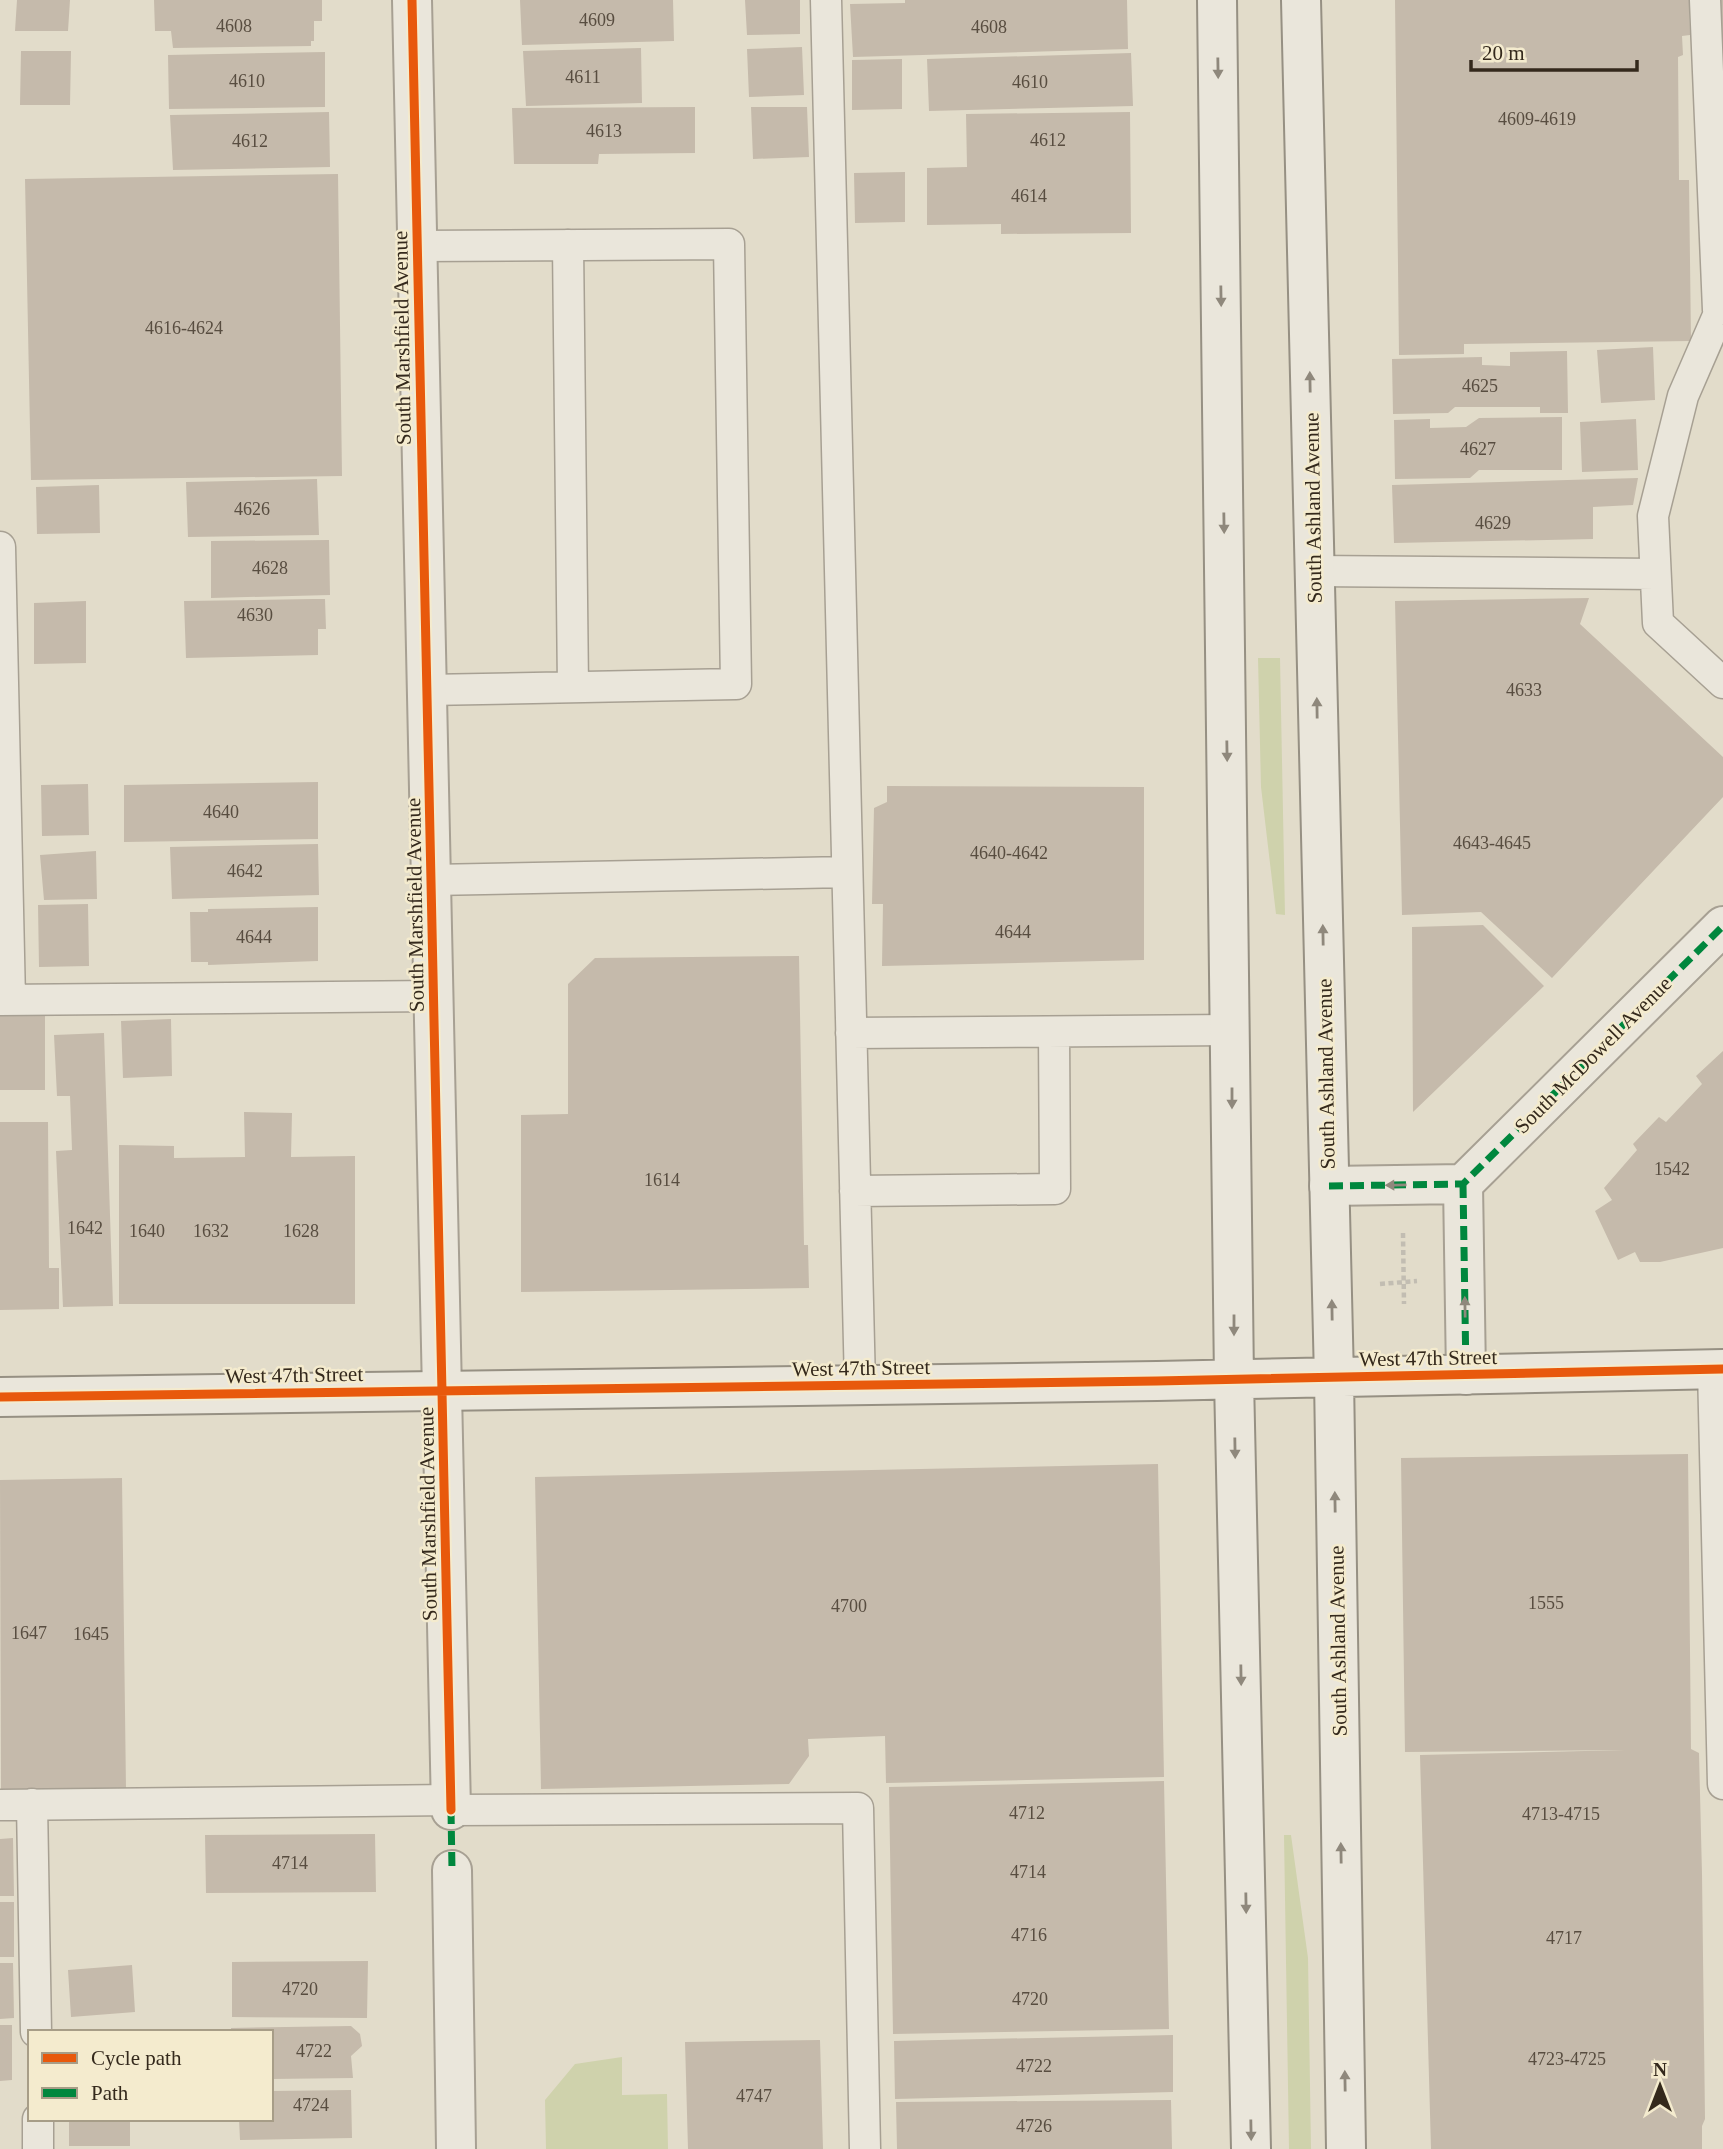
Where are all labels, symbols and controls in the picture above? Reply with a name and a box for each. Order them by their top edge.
house number: 4609 [579,10,615,30]
house number: 4608 [216,16,252,36]
house number: 4608 [971,17,1007,37]
scale bar [1471,28,1637,72]
text: 20 m [1482,41,1525,65]
one-way arrow [1212,57,1224,79]
house number: 4611 [565,67,601,87]
house number: 4610 [229,71,265,91]
house number: 4610 [1012,72,1048,92]
house number: 4609-4619 [1498,109,1576,129]
house number: 4613 [586,121,622,141]
house number: 4612 [1030,130,1066,150]
house number: 4612 [232,131,268,151]
house number: 4614 [1011,186,1047,206]
street label: South Marshfield Avenue [388,231,416,445]
one-way arrow [1215,285,1227,307]
house number: 4616-4624 [145,318,223,338]
one-way arrow [1304,371,1316,393]
house number: 4625 [1462,376,1498,396]
street label: South Ashland Avenue [1299,412,1327,604]
house number: 4627 [1460,439,1496,459]
house number: 4626 [234,499,270,519]
one-way arrow [1218,512,1230,534]
house number: 4629 [1475,513,1511,533]
house number: 4628 [252,558,288,578]
house number: 4630 [237,605,273,625]
house number: 4633 [1506,680,1542,700]
one-way arrow [1312,696,1323,718]
one-way arrow [1222,740,1233,762]
street label: South Marshfield Avenue [401,798,429,1012]
house number: 4640 [203,802,239,822]
house number: 4643-4645 [1453,833,1531,853]
house number: 4640-4642 [970,843,1048,863]
house number: 4642 [227,861,263,881]
house number: 4644 [995,922,1031,942]
one-way arrow [1317,924,1329,946]
house number: 4644 [236,927,272,947]
street label: South McDowell Avenue [1510,972,1676,1138]
street label: South Ashland Avenue [1312,978,1340,1170]
one-way arrow [1226,1087,1238,1109]
house number: 1542 [1654,1159,1690,1179]
house number: 1614 [644,1170,680,1190]
one-way arrow [1385,1179,1407,1191]
house number: 1642 [67,1218,103,1238]
house number: 1640 [129,1221,165,1241]
house number: 1632 [193,1221,229,1241]
house number: 1628 [283,1221,319,1241]
one-way arrow [1459,1295,1471,1317]
one-way arrow [1326,1298,1338,1320]
one-way arrow [1228,1315,1240,1337]
street label: West 47th Street [1359,1345,1498,1371]
street label: West 47th Street [792,1355,931,1381]
street label: West 47th Street [225,1362,364,1388]
street label: South Marshfield Avenue [414,1407,442,1621]
one-way arrow [1230,1437,1241,1459]
one-way arrow [1329,1491,1341,1513]
street label: South Ashland Avenue [1324,1545,1352,1737]
house number: 1555 [1528,1593,1564,1613]
house number: 4700 [831,1596,867,1616]
house number: 1647 [11,1623,47,1643]
house number: 1645 [73,1624,109,1644]
one-way arrow [1235,1665,1246,1687]
house number: 4712 [1009,1803,1045,1823]
house number: 4713-4715 [1522,1804,1600,1824]
one-way arrow [1335,1842,1347,1864]
house number: 4714 [272,1853,308,1873]
house number: 4714 [1010,1862,1046,1882]
one-way arrow [1240,1892,1251,1914]
house number: 4716 [1011,1925,1047,1945]
house number: 4717 [1546,1928,1582,1948]
house number: 4720 [282,1979,318,1999]
house number: 4720 [1012,1989,1048,2009]
legend [28,2030,273,2121]
house number: 4722 [296,2041,332,2061]
text: Cycle path [91,2046,182,2070]
house number: 4723-4725 [1528,2049,1606,2069]
north arrow [1625,2051,1695,2121]
house number: 4722 [1016,2056,1052,2076]
text: N [1653,2059,1667,2080]
one-way arrow [1339,2070,1350,2092]
text: Path [91,2081,129,2105]
house number: 4747 [736,2086,772,2106]
house number: 4724 [293,2095,329,2115]
house number: 4726 [1016,2116,1052,2136]
one-way arrow [1245,2119,1256,2141]

